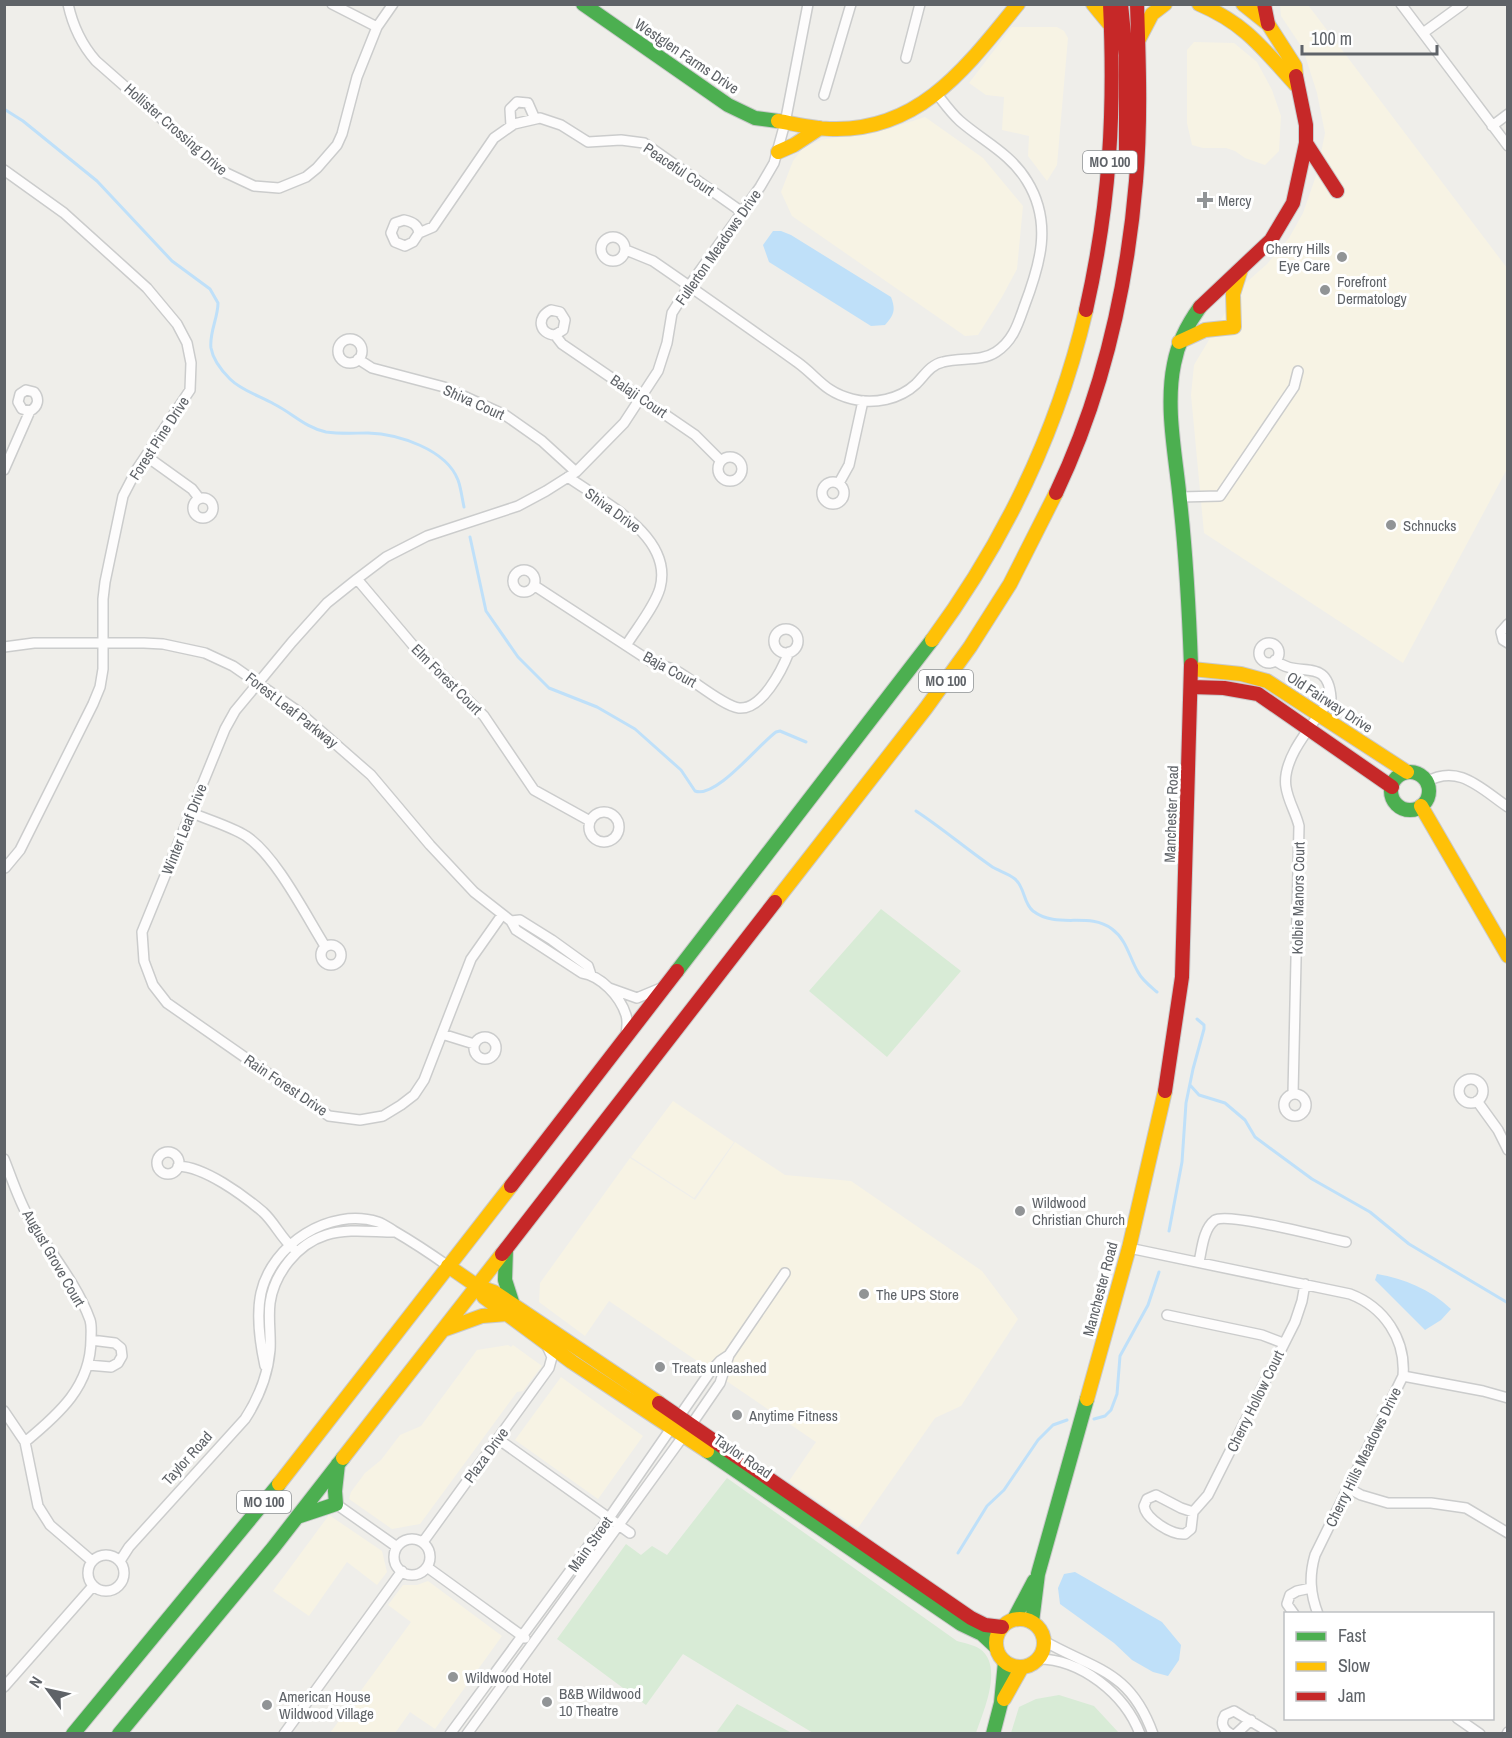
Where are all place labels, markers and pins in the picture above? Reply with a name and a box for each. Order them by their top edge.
place label: Mercy [1218,190,1252,211]
marker: Mercy [1196,191,1214,209]
place label: Cherry Hills Eye Care [1266,238,1330,276]
marker: Cherry Hills Eye Care [1335,250,1349,264]
place label: Forefront Dermatology [1337,271,1408,309]
marker: Forefront Dermatology [1318,283,1332,297]
place label: Schnucks [1403,515,1456,536]
marker: Schnucks [1384,518,1398,532]
place label: Wildwood Christian Church [1032,1192,1125,1230]
marker: Wildwood Christian Church [1013,1204,1027,1218]
place label: The UPS Store [876,1284,959,1305]
marker: The UPS Store [857,1287,871,1301]
place label: Treats unleashed [672,1357,767,1378]
marker: Treats unleashed [653,1360,667,1374]
place label: Anytime Fitness [748,1405,838,1426]
marker: Anytime Fitness [730,1408,744,1422]
place label: Wildwood Hotel [465,1667,551,1688]
marker: Wildwood Hotel [446,1670,460,1684]
place label: B&B Wildwood 10 Theatre [559,1683,641,1721]
place label: American House Wildwood Village [278,1686,374,1724]
marker: B&B Wildwood 10 Theatre [540,1695,554,1709]
marker: American House Wildwood Village [260,1698,274,1712]

